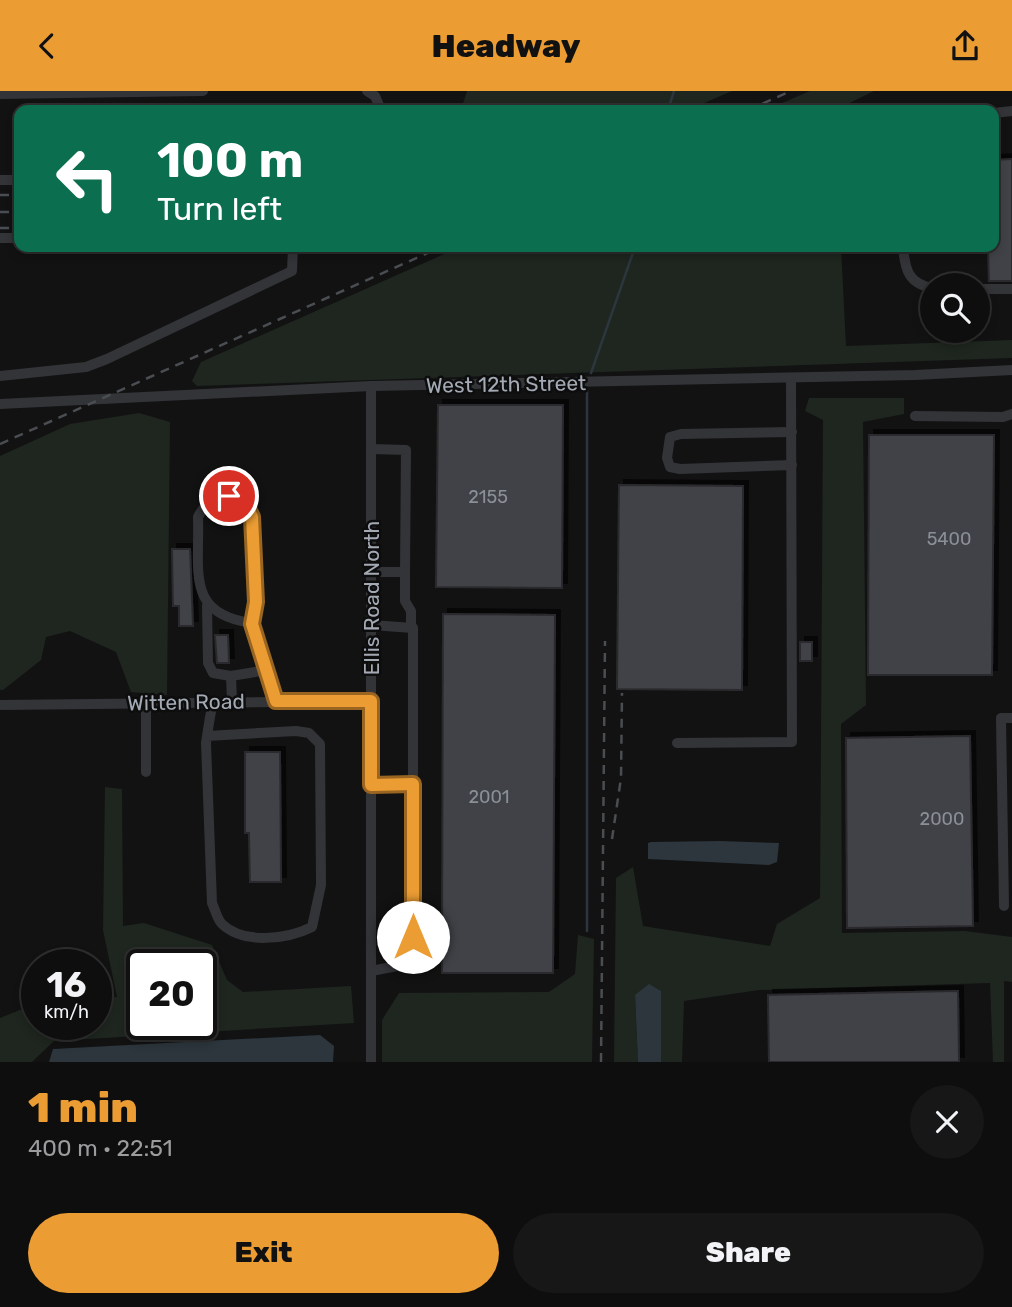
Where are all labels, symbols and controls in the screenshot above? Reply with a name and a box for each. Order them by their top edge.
icon: back [28,27,66,65]
text: Headway [431,27,581,65]
icon: share [946,27,984,65]
text: 100 m [157,131,303,189]
icon: left [42,133,133,224]
text: Turn left [157,190,282,228]
map controls [920,273,990,343]
button: search [920,273,990,343]
street label: West 12th Street [426,370,586,398]
pin [199,466,259,526]
icon: arrive [210,477,248,515]
house number: 2155 [468,486,508,508]
street label: Ellis Road North [359,521,384,675]
house number: 5400 [927,528,971,550]
street label: Witten Road [127,688,245,716]
house number: 2001 [468,786,510,808]
house number: 2000 [920,808,964,830]
position arrow [376,900,450,974]
speed limit sign: 20 [126,949,217,1040]
text: 16 [46,964,87,1006]
text: km/h [44,1001,89,1023]
text: 1 min [28,1083,138,1133]
button: close [910,1085,984,1159]
text: 400 m · 22:51 [28,1134,172,1162]
button: Exit [28,1213,499,1293]
button: Share [513,1213,984,1293]

